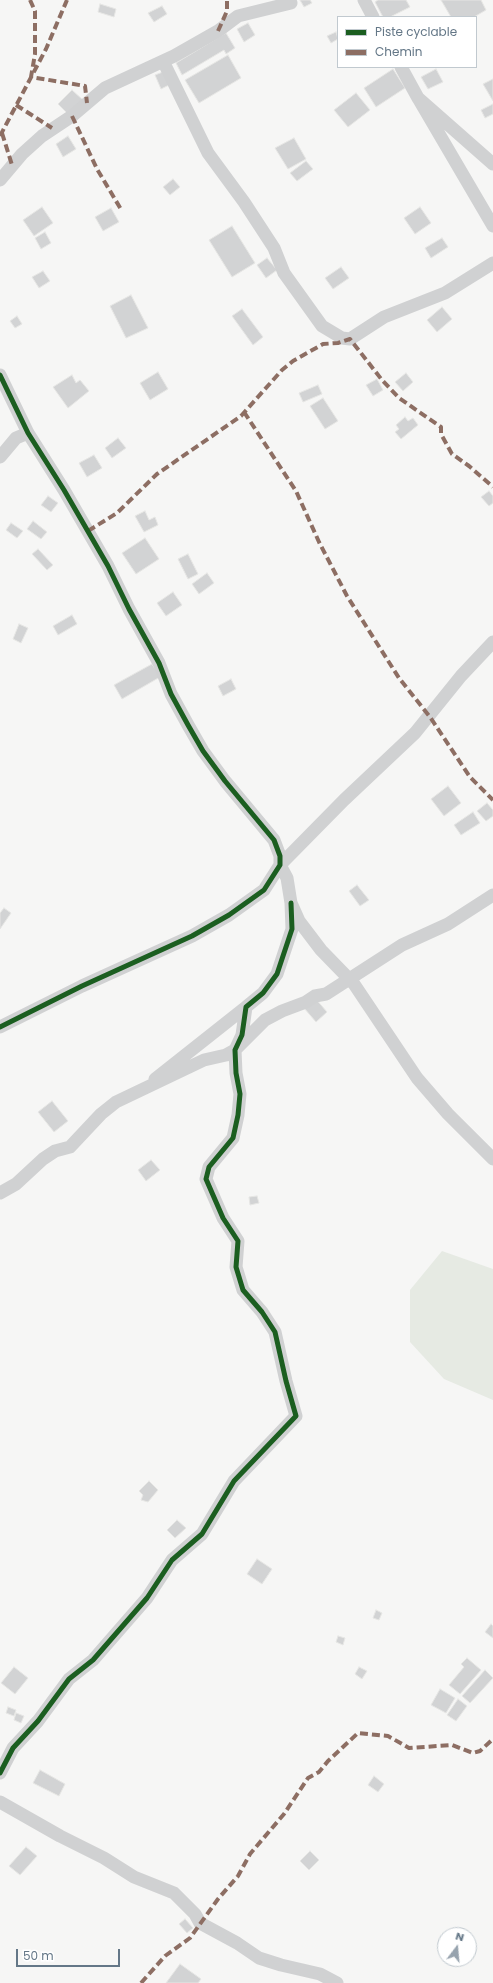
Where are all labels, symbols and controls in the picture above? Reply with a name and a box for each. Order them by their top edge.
legend [337,16,477,68]
text: Piste cyclable [375,23,457,40]
text: Chemin [375,43,422,60]
north arrow [437,1927,477,1967]
text: N [454,1928,466,1945]
scale bar [18,1941,122,1967]
text: 50 m [23,1947,54,1964]

